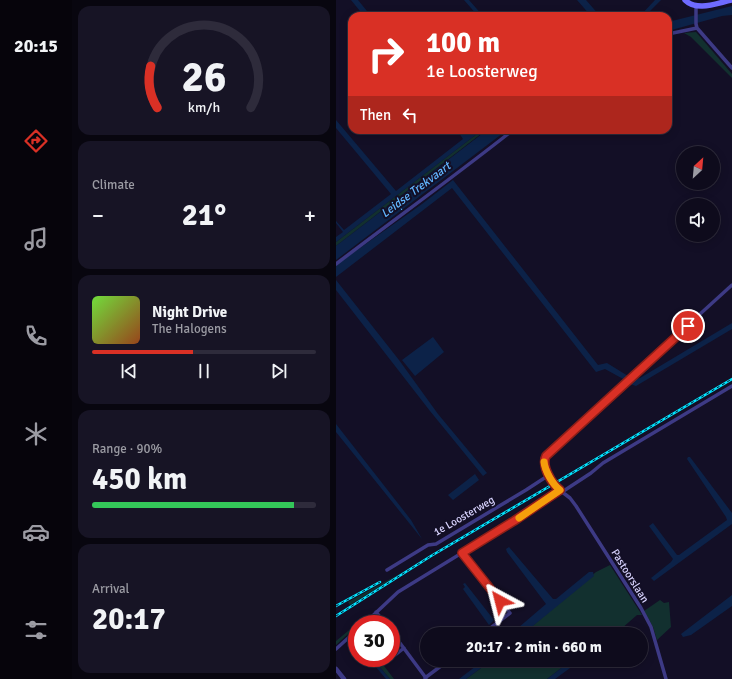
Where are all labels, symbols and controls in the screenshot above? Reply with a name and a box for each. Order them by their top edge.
text: 100 m [426,26,500,60]
icon: right [360,28,412,80]
text: 20:15 [14,35,58,57]
text: 26 [182,52,226,103]
text: 1e Loosterweg [426,60,538,82]
text: km/h [188,99,220,116]
icon: left [399,104,421,126]
text: Then [360,106,391,124]
icon: directions [22,127,50,155]
north arrow [676,146,720,190]
map controls [676,146,720,242]
water label: Leidse Trekvaart [378,158,455,221]
text: Climate [92,177,135,193]
text: 21° [182,197,226,234]
button: sound [676,198,720,242]
text: − [92,202,104,229]
text: + [304,202,316,229]
icon: music [22,225,50,253]
text: Night Drive [152,303,227,321]
pin [671,309,705,343]
icon: arrive [677,315,699,337]
text: The Halogens [152,321,227,337]
icon: phone [22,322,50,350]
icon: previous [118,360,140,382]
icon: pause [193,360,215,382]
icon: next [268,360,290,382]
icon: climate [22,420,50,448]
text: Range · 90% [92,441,162,457]
text: 450 km [92,461,187,498]
street label: 1e Loosterweg [431,493,497,539]
icon: car [22,518,50,546]
street label: Pastoorslaan [608,547,652,605]
position arrow [479,580,521,622]
text: Arrival [92,581,129,597]
text: 20:17 [92,601,166,638]
speed limit sign: 30 [348,615,400,667]
icon: filters [22,616,50,644]
text: 20:17 · 2 min · 660 m [466,638,602,656]

